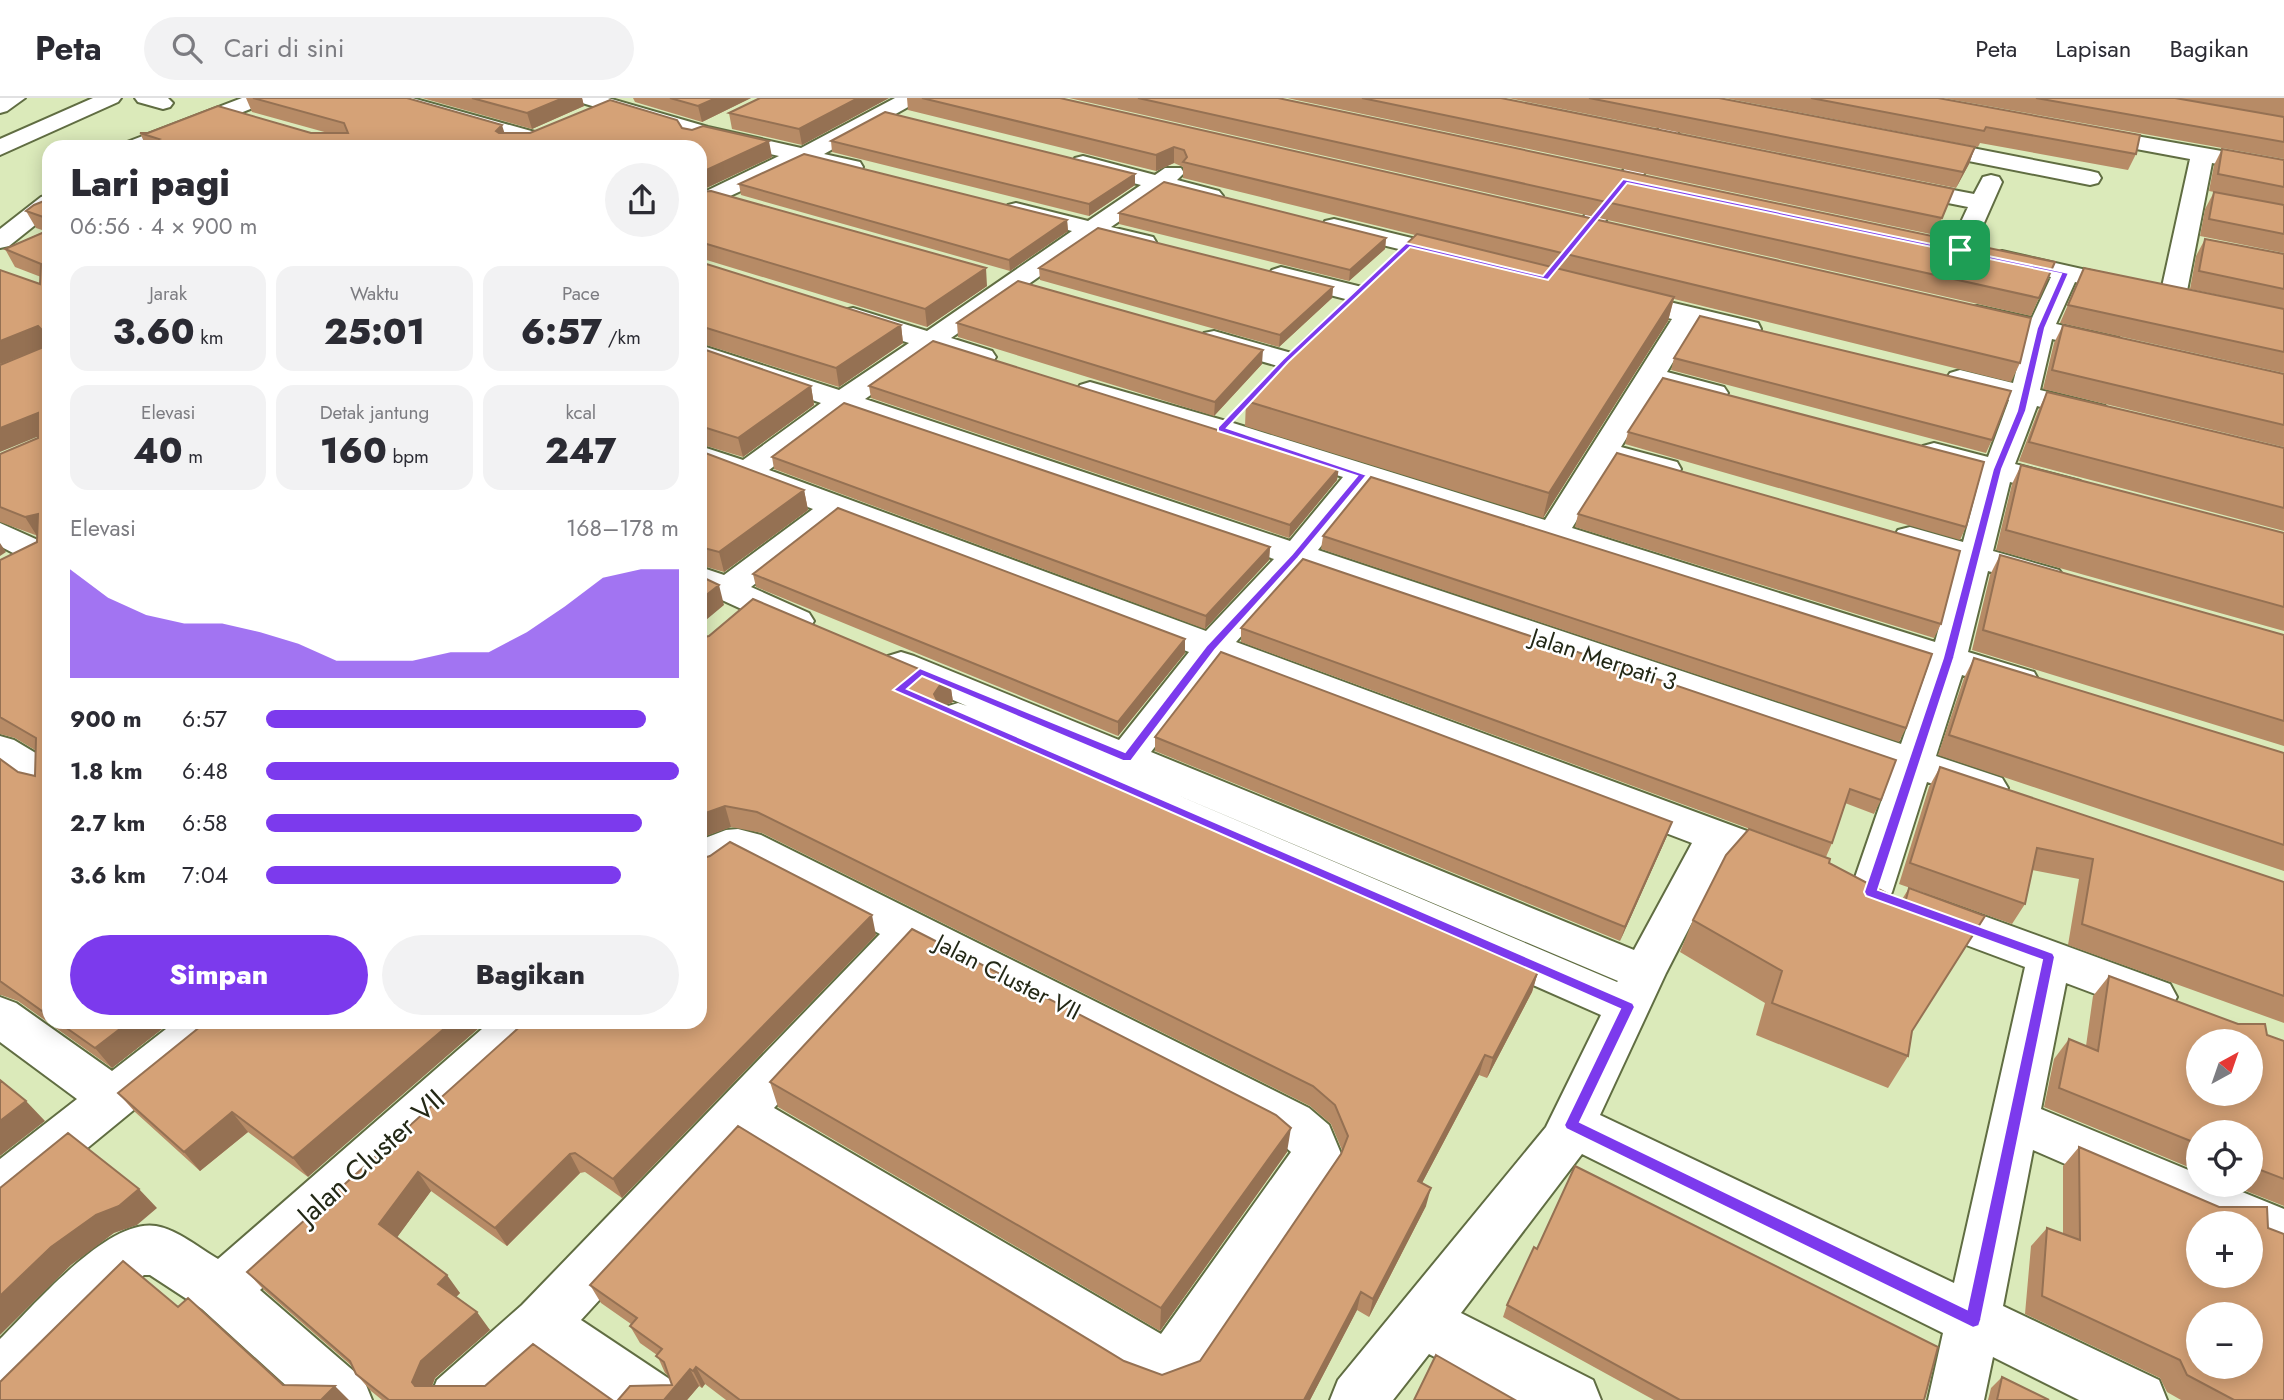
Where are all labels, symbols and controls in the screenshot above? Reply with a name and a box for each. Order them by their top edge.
search box [144,17,634,80]
text: Peta [35,25,102,72]
icon: search [168,29,206,67]
text: Cari di sini [224,29,345,67]
text: Peta [1975,31,2017,66]
text: Lapisan [2055,31,2131,66]
text: Bagikan [2169,31,2249,66]
text: Lari pagi [70,155,230,210]
button: share [605,163,679,237]
text: 06:56 · 4 × 900 m [70,209,257,243]
pin [1930,220,1990,280]
icon: arrive [1941,231,1979,269]
text: Jarak [149,280,187,307]
text: Waktu [350,280,399,307]
text: Pace [562,280,600,307]
text: 3.60 [113,307,195,357]
text: 25:01 [324,307,425,357]
text: 6:57 [521,307,602,357]
text: km [195,324,223,351]
text: /km [602,324,641,351]
text: Elevasi [141,399,195,426]
text: Detak jantung [320,399,429,426]
text: kcal [565,399,596,426]
text: 40 [133,426,183,476]
text: 160 [320,426,387,476]
text: 247 [545,426,617,476]
text: m [183,443,203,470]
text: bpm [387,443,429,470]
text: Elevasi [70,511,136,545]
text: 168–178 m [566,511,679,545]
street label: Jalan Merpati 3 [1524,618,1682,699]
text: 900 m [70,702,142,736]
text: 6:57 [182,702,227,736]
text: 1.8 km [70,754,143,788]
text: 6:48 [182,754,228,788]
text: 2.7 km [70,806,145,840]
text: 6:58 [182,806,228,840]
text: 3.6 km [70,858,146,892]
text: 7:04 [182,858,228,892]
street label: Jalan Cluster VII [926,924,1087,1029]
button: Simpan [70,935,368,1015]
button: Bagikan [382,935,679,1015]
north arrow [2186,1029,2263,1106]
map controls [2186,1029,2263,1379]
street label: Jalan Cluster VII [285,1079,454,1237]
button: locate [2186,1120,2263,1197]
button: + [2186,1211,2263,1288]
button: − [2186,1302,2263,1379]

